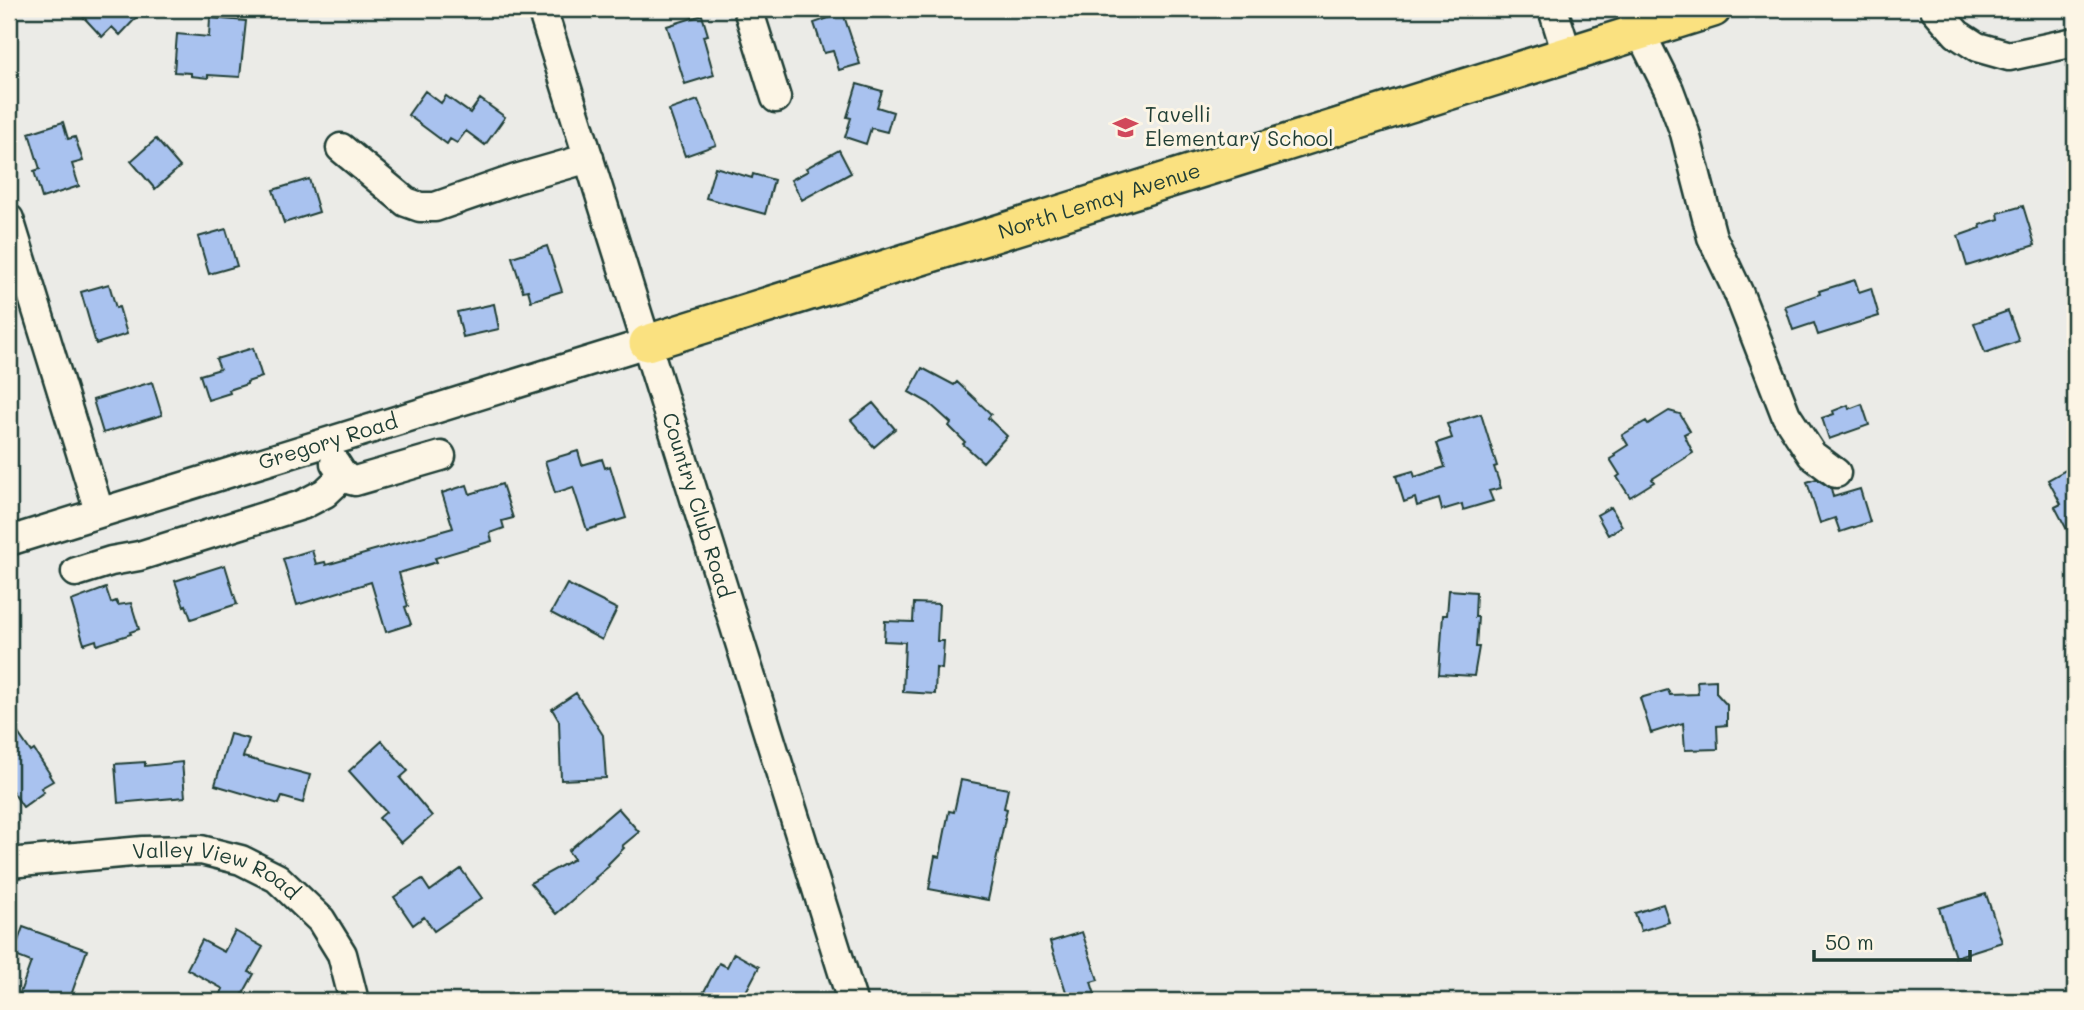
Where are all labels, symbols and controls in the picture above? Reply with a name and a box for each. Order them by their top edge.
place label: Tavelli Elementary School [1145,100,1333,151]
school or university icon: Tavelli Elementary School [1111,113,1139,141]
street label: North Lemay Avenue [994,155,1203,244]
street label: Gregory Road [255,406,400,475]
street label: Country Club Road [657,409,740,601]
street label: Valley View Road [131,835,306,905]
scale bar [1814,919,1970,963]
text: 50 m [1825,928,1874,955]

